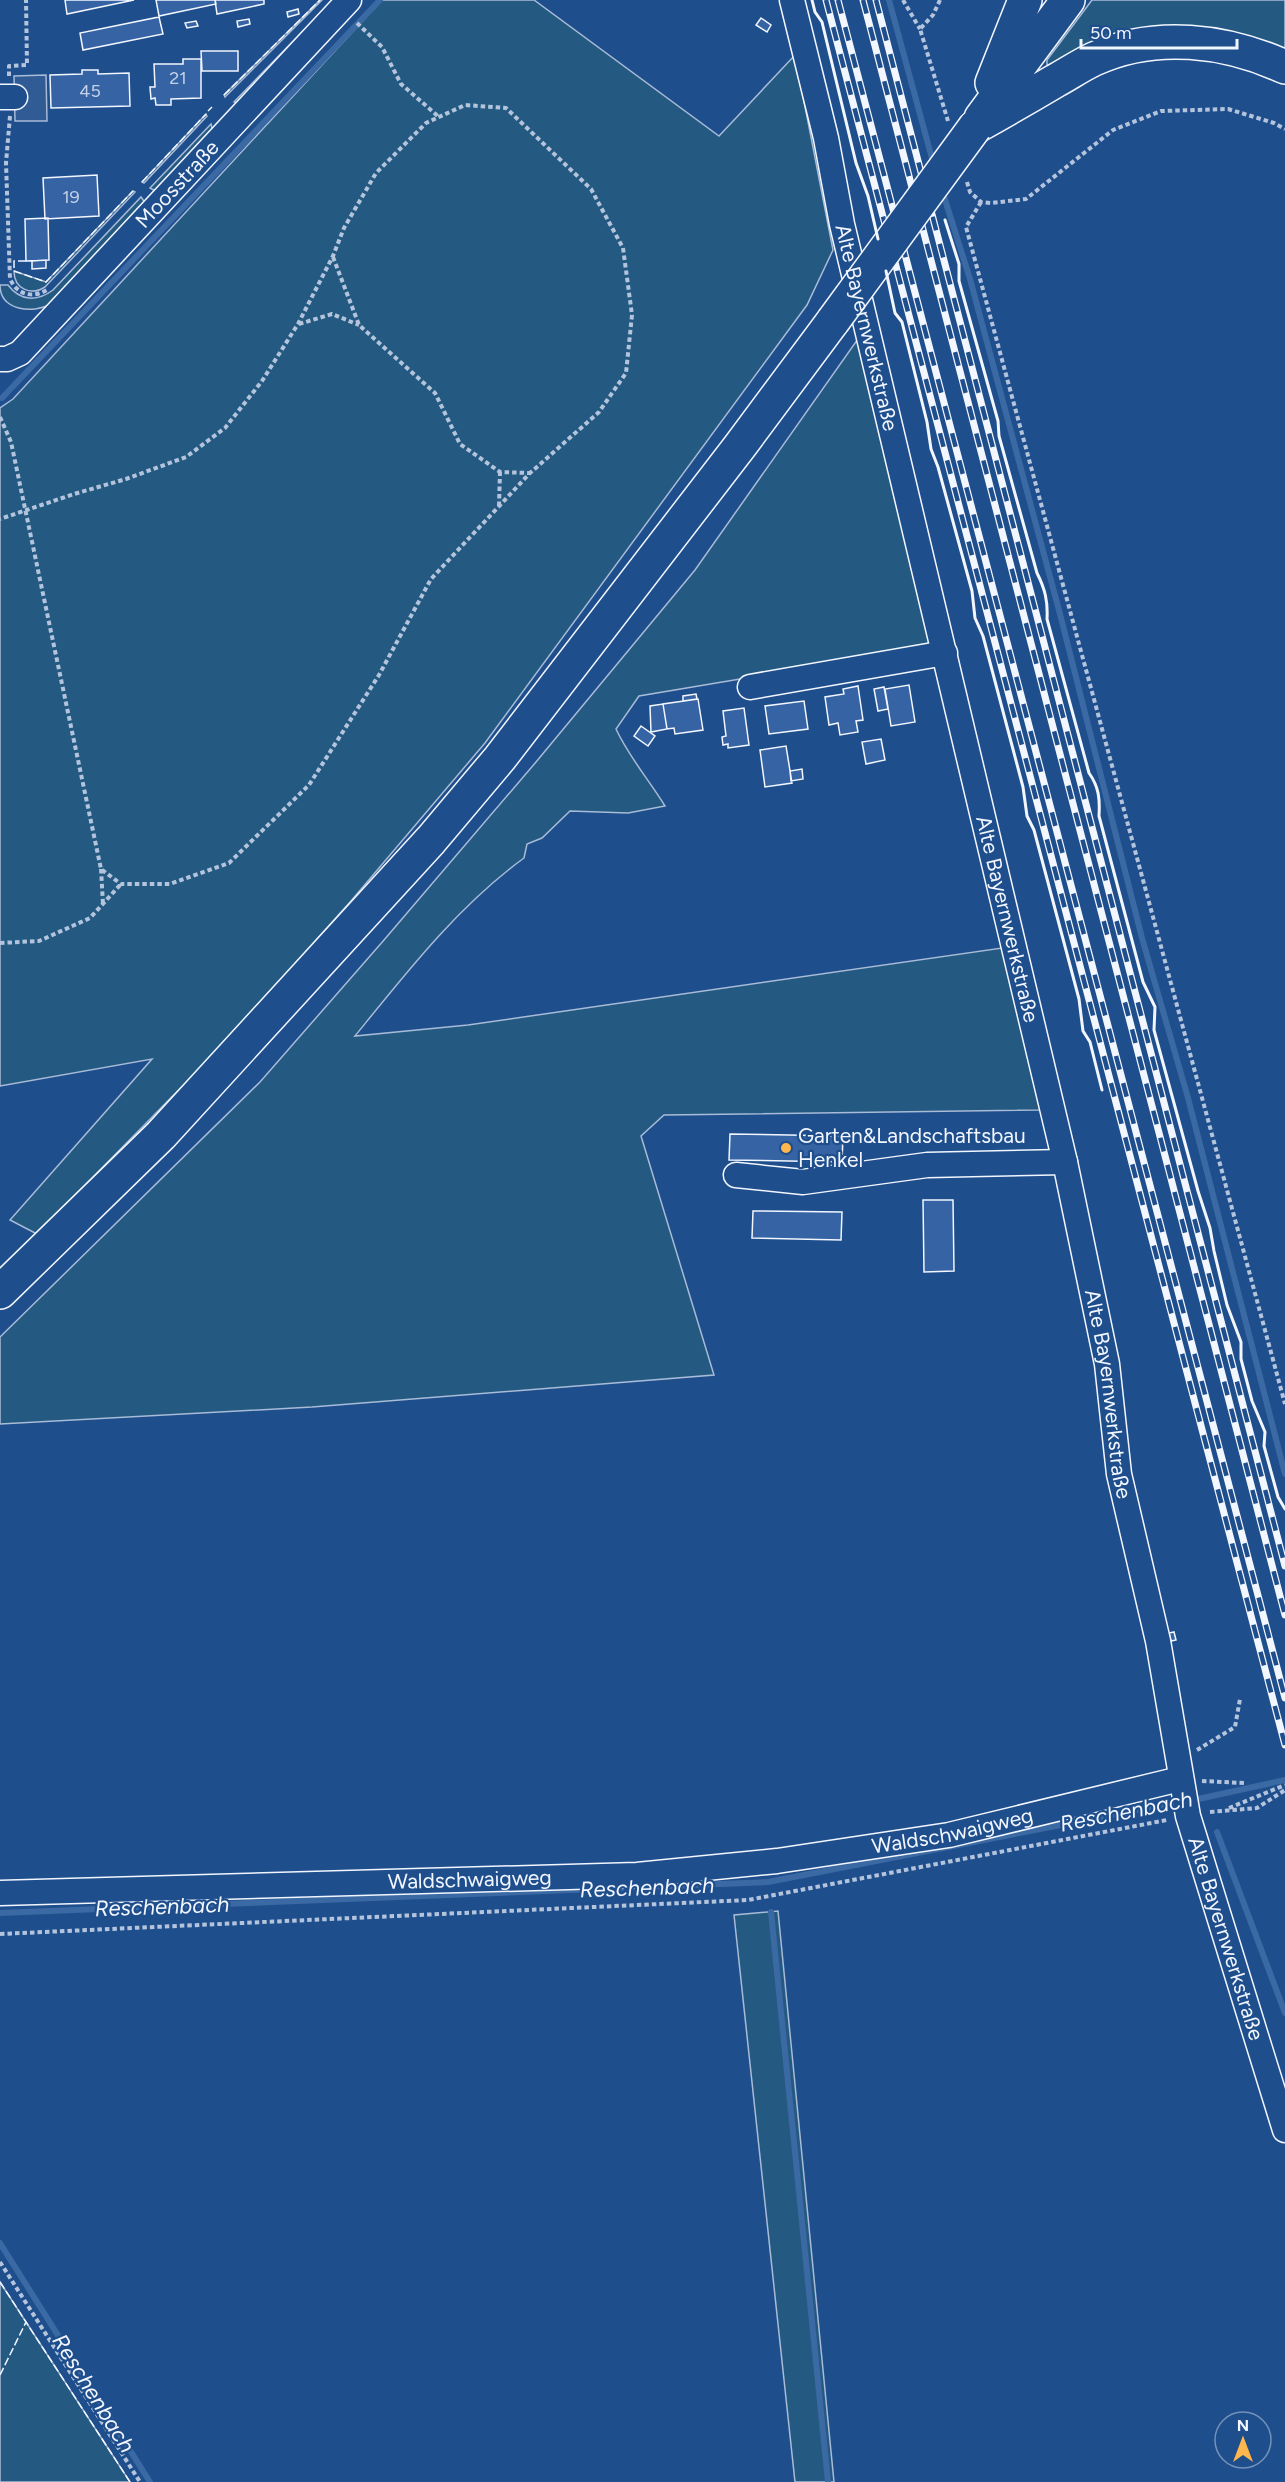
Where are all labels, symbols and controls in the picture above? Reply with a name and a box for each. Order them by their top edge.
scale bar [1081,12,1237,50]
text: 50 m [1090,22,1132,44]
house number: 21 [169,67,187,89]
house number: 45 [79,80,101,102]
street label: Moosstraße [130,135,224,233]
house number: 19 [62,186,80,208]
street label: Alte Bayernwerkstraße [830,222,904,433]
street label: Alte Bayernwerkstraße [971,813,1044,1025]
place label: Garten&Landschaftsbau Henkel [798,1123,1026,1172]
marker: Garten&Landschaftsbau Henkel [779,1141,793,1155]
street label: Alte Bayernwerkstraße [1080,1287,1137,1501]
water label: Reschenbach [1057,1785,1195,1838]
street label: Waldschwaigweg [870,1802,1035,1859]
street label: Alte Bayernwerkstraße [1183,1834,1270,2043]
street label: Waldschwaigweg [388,1864,552,1894]
water label: Reschenbach [579,1872,715,1903]
water label: Reschenbach [94,1891,230,1922]
water label: Reschenbach [46,2329,141,2458]
north arrow [1213,2410,1273,2470]
text: N [1237,2416,1249,2435]

